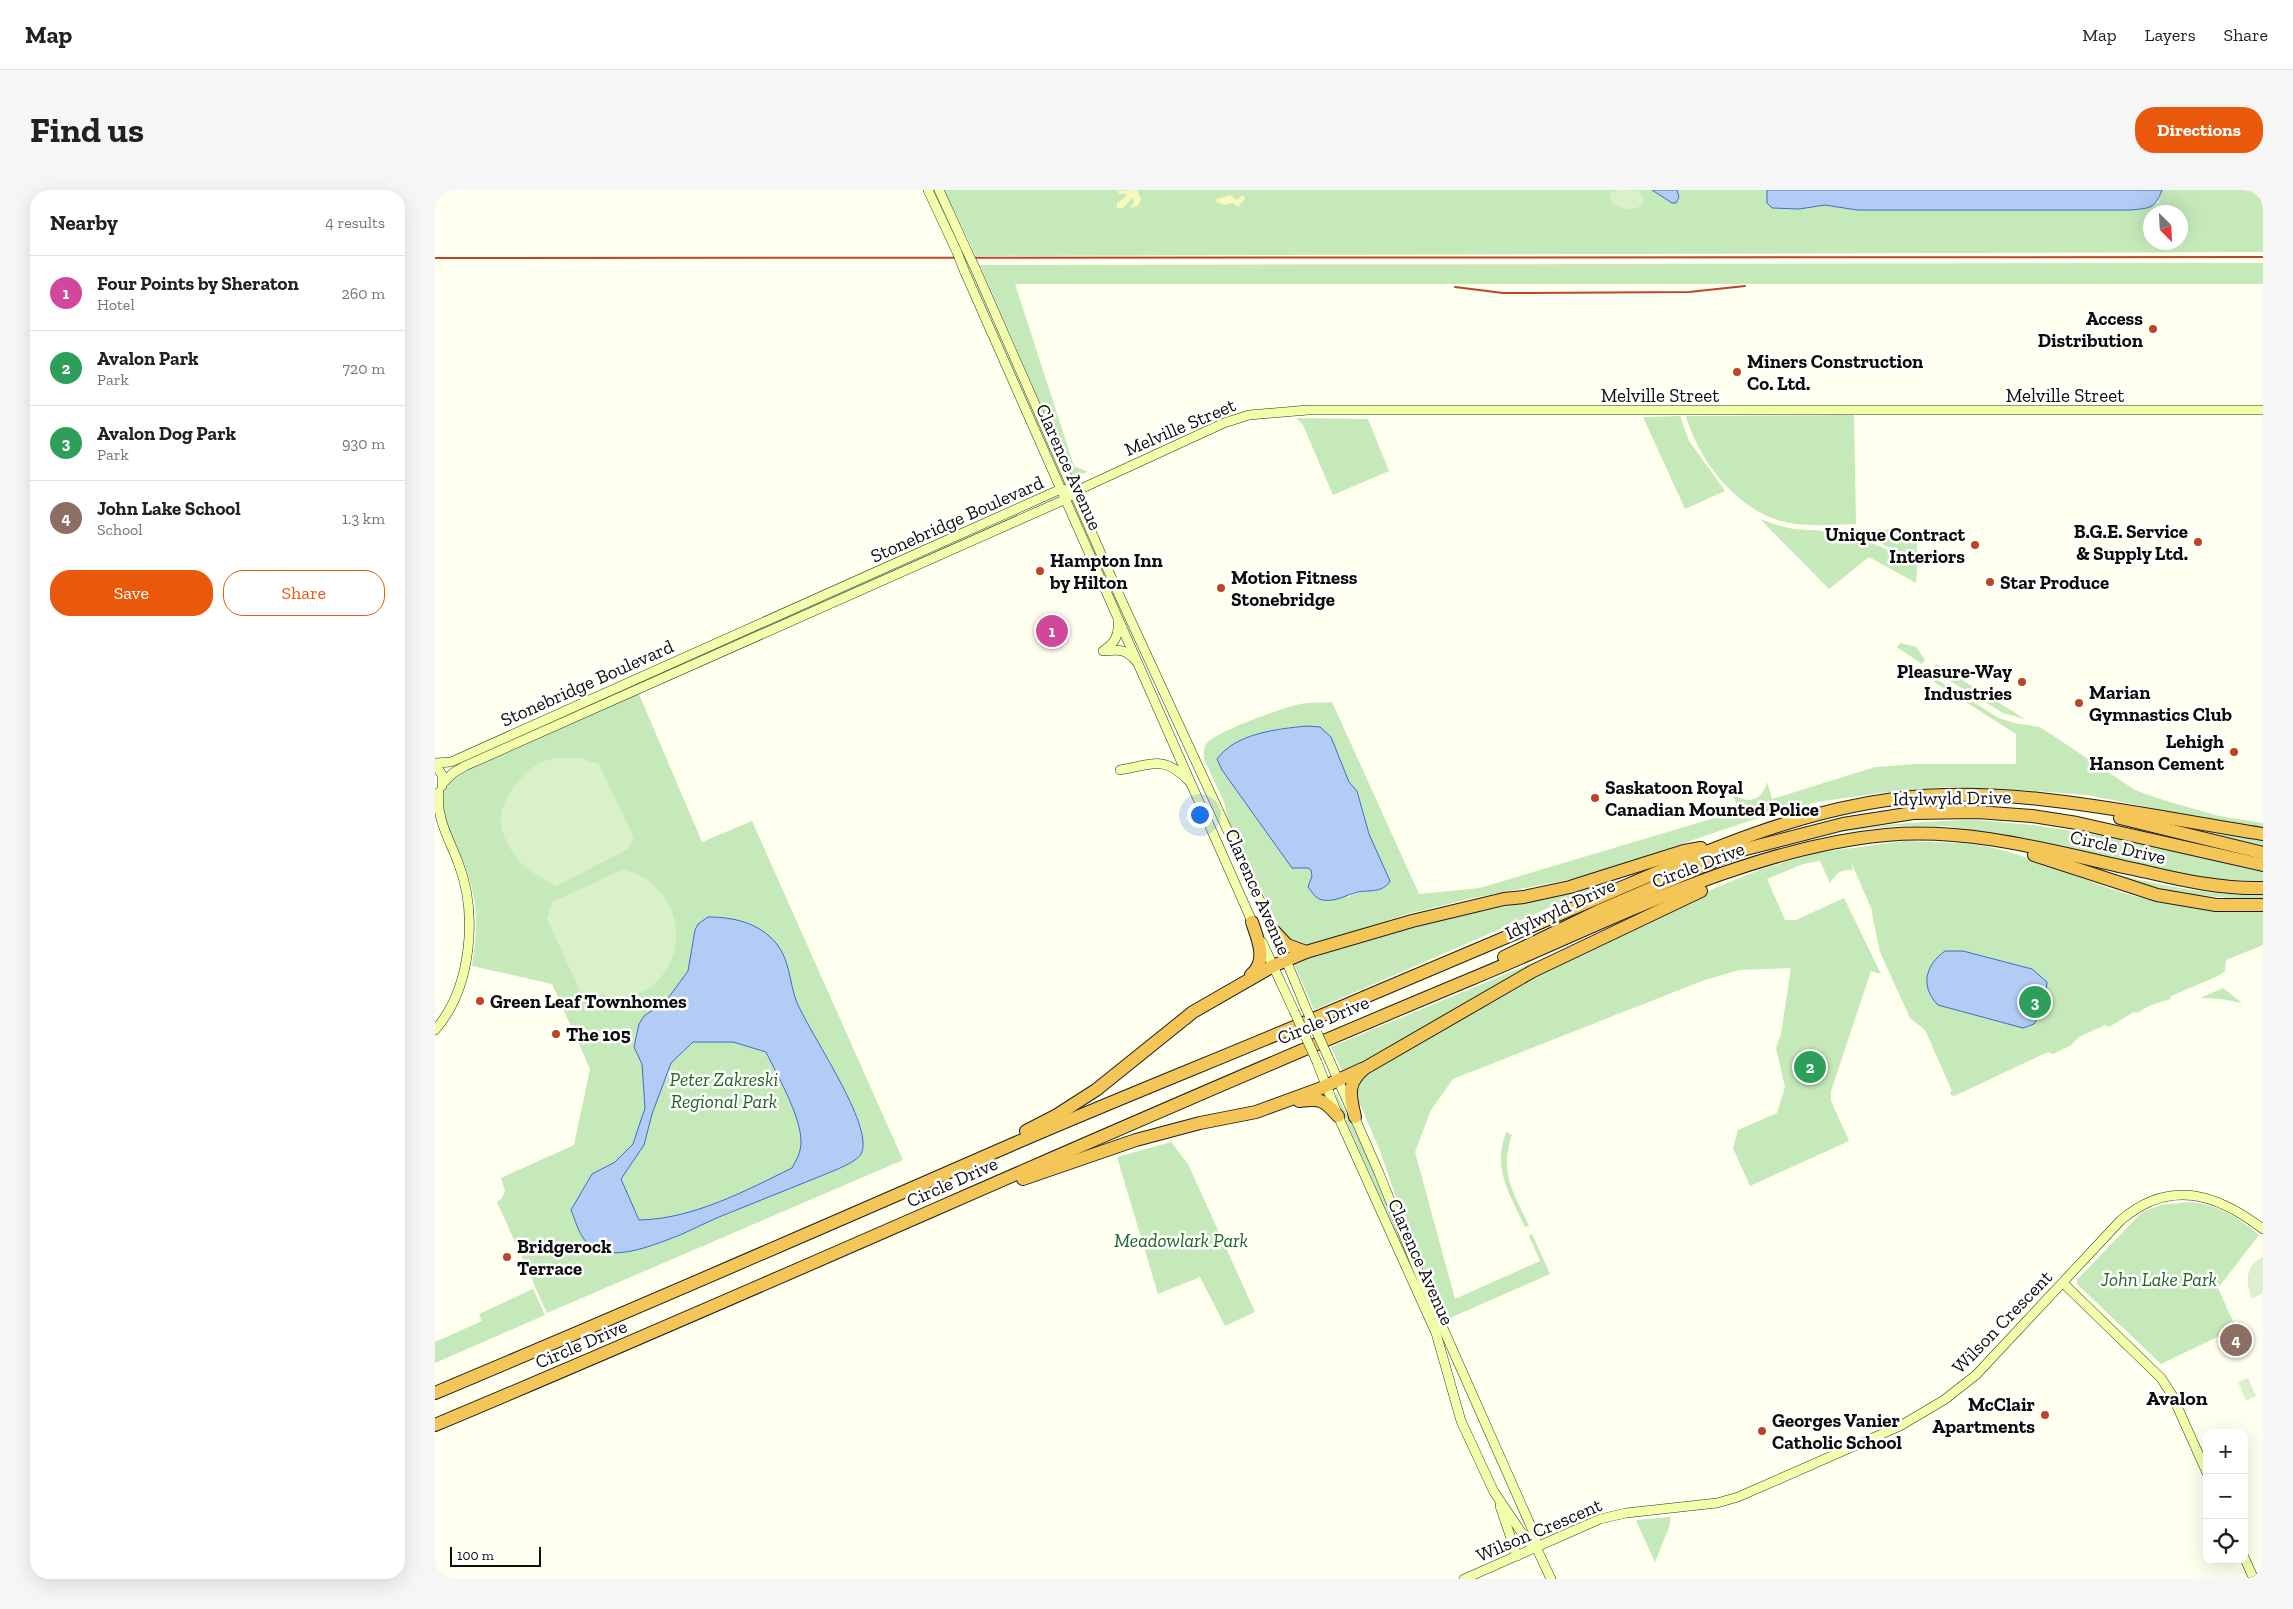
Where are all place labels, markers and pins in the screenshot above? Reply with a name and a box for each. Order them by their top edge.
place label: Access Distribution [2038,307,2144,352]
marker: Access Distribution [2147,323,2159,335]
place label: Miners Construction Co. Ltd. [1747,350,1924,395]
marker: Miners Construction Co. Ltd. [1731,366,1743,378]
place label: B.G.E. Service & Supply Ltd. [2074,520,2188,565]
place label: Unique Contract Interiors [1825,523,1965,568]
marker: B.G.E. Service & Supply Ltd. [2192,536,2204,548]
marker: Unique Contract Interiors [1969,539,1981,551]
place label: Hampton Inn by Hilton [1049,549,1164,594]
marker: Hampton Inn by Hilton [1034,565,1046,577]
place label: Motion Fitness Stonebridge [1231,566,1358,611]
place label: Star Produce [2000,571,2109,594]
marker: Star Produce [1984,576,1996,588]
marker: Motion Fitness Stonebridge [1215,582,1227,594]
pin: 1 [1036,612,1068,650]
place label: Pleasure-Way Industries [1897,660,2012,705]
marker: Pleasure-Way Industries [2016,676,2028,688]
place label: Marian Gymnastics Club [2089,681,2233,726]
marker: Marian Gymnastics Club [2073,697,2085,709]
place label: Lehigh Hanson Cement [2089,730,2224,775]
marker: Lehigh Hanson Cement [2228,746,2240,758]
place label: Saskatoon Royal Canadian Mounted Police [1605,776,1819,821]
marker: Saskatoon Royal Canadian Mounted Police [1589,792,1601,804]
pin: 3 [2019,983,2051,1021]
place label: Green Leaf Townhomes [490,990,687,1013]
marker: Green Leaf Townhomes [474,995,486,1007]
place label: The 105 [566,1023,631,1046]
marker: The 105 [550,1028,562,1040]
pin: 2 [1794,1048,1826,1086]
place label: Bridgerock Terrace [517,1235,612,1280]
marker: Bridgerock Terrace [501,1251,513,1263]
pin: 4 [2220,1321,2252,1359]
place label: McClair Apartments [1932,1393,2036,1438]
place label: Georges Vanier Catholic School [1772,1409,1902,1454]
marker: McClair Apartments [2039,1409,2051,1421]
marker: Georges Vanier Catholic School [1756,1425,1768,1437]

